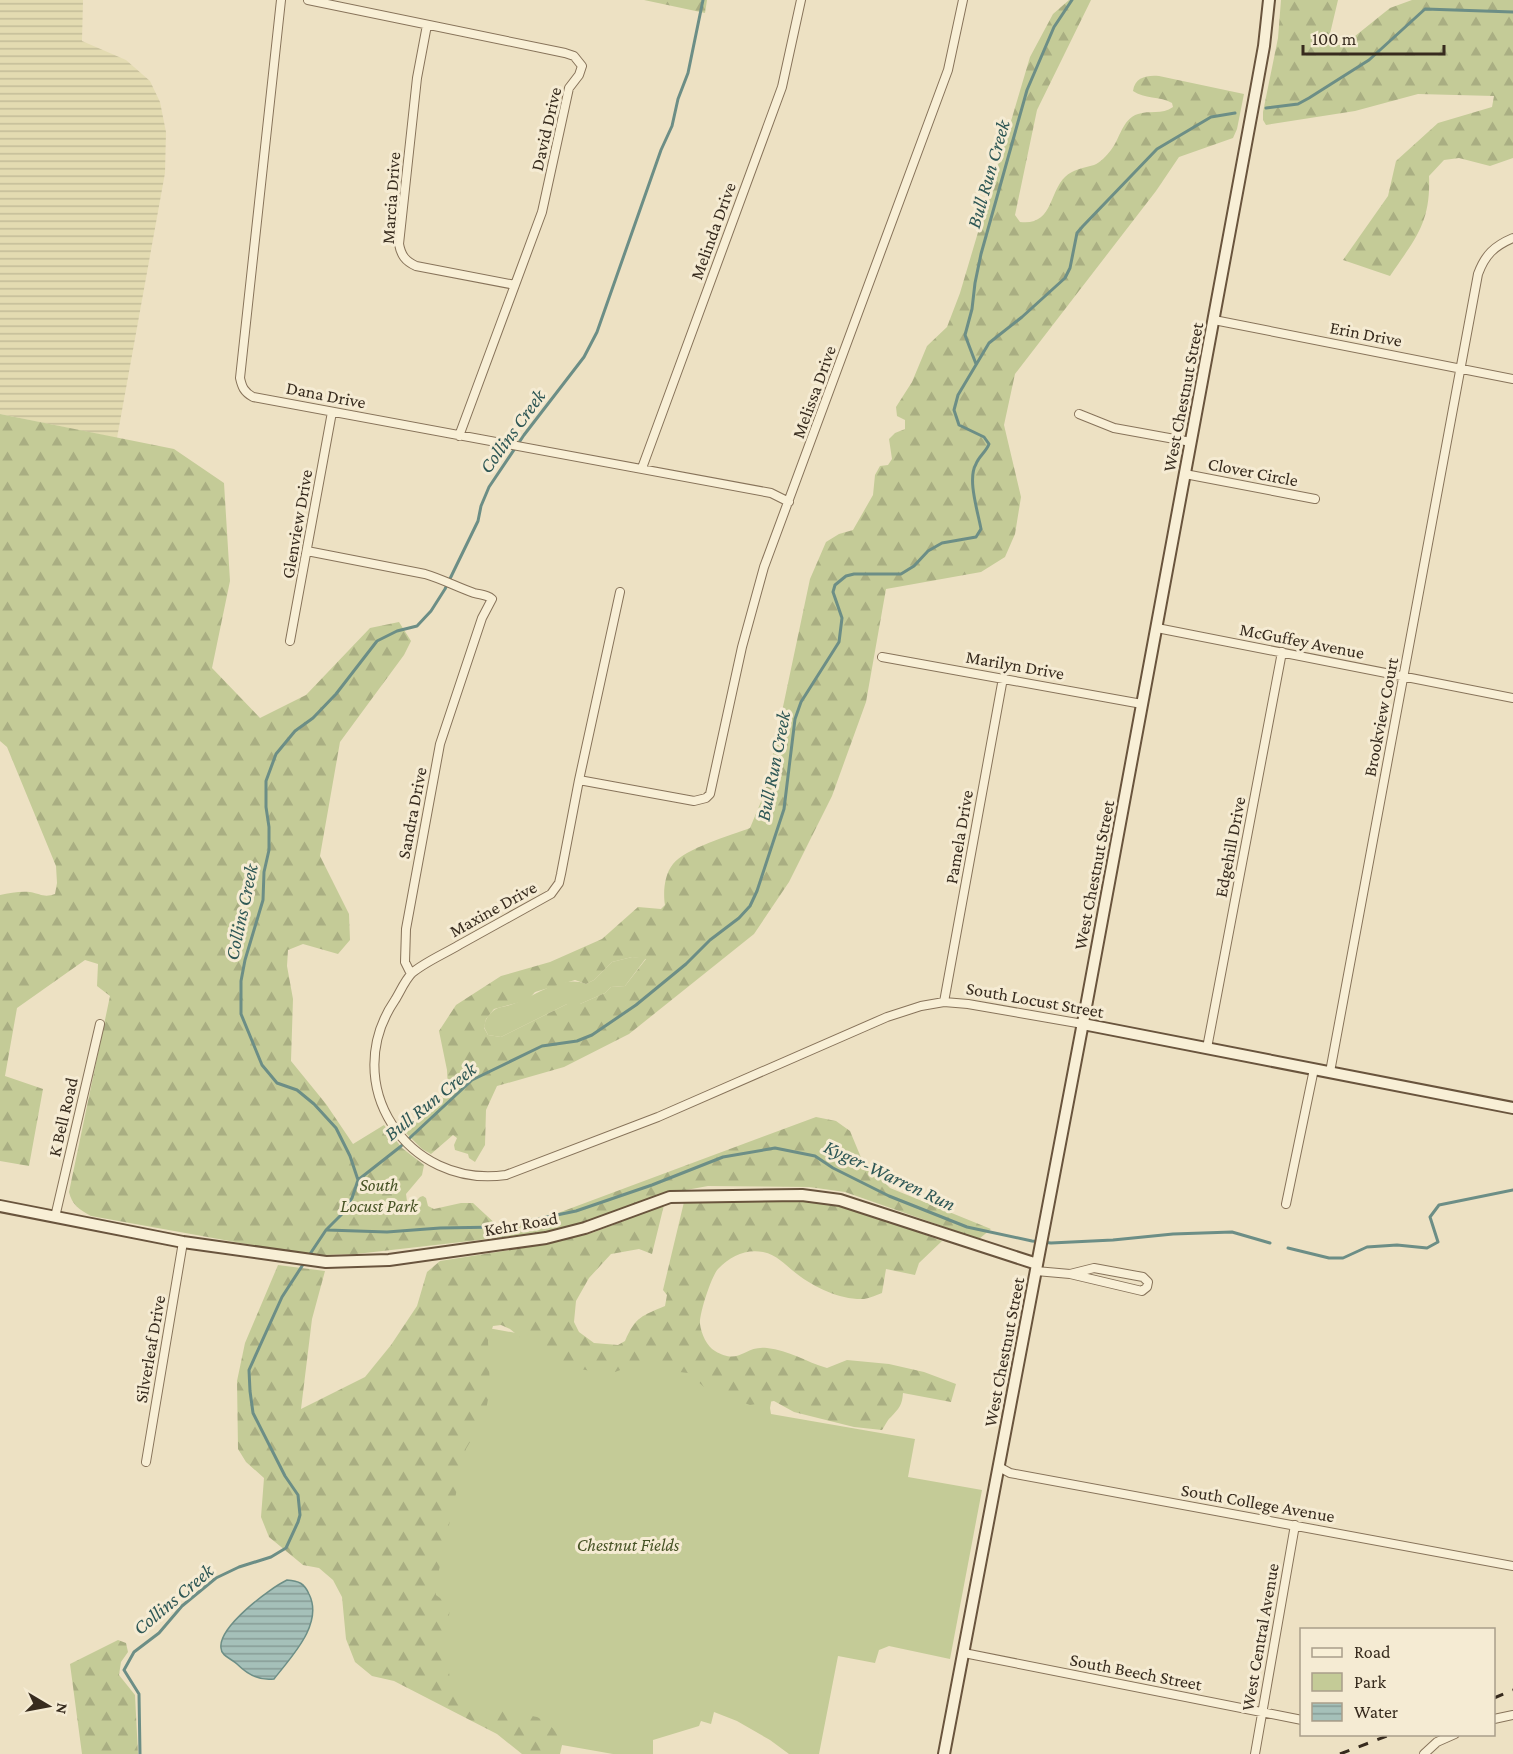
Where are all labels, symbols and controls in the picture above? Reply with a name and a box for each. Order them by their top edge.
scale bar [1303,18,1444,56]
text: 100 m [1312,29,1357,49]
street label: David Drive [527,85,565,173]
water label: Bull Run Creek [962,116,1014,231]
street label: Marcia Drive [378,151,404,245]
street label: Melinda Drive [686,179,740,282]
street label: Erin Drive [1328,317,1404,351]
street label: West Chestnut Street [1159,319,1208,474]
street label: Melissa Drive [788,343,840,441]
street label: Dana Drive [284,377,368,413]
water label: Collins Creek [474,384,550,477]
street label: Clover Circle [1206,453,1300,491]
street label: Glenview Drive [278,468,316,580]
street label: McGuffey Avenue [1238,619,1366,663]
street label: Marilyn Drive [964,647,1066,684]
street label: Brookview Court [1360,655,1403,778]
water label: Bull Run Creek [752,708,795,823]
street label: Sandra Drive [393,765,431,860]
street label: Pamela Drive [941,788,977,886]
street label: Edgehill Drive [1210,795,1250,899]
street label: West Chestnut Street [1070,797,1119,952]
water label: Collins Creek [220,861,262,962]
street label: Maxine Drive [446,877,540,941]
street label: South Locust Street [965,978,1106,1022]
water label: Bull Run Creek [380,1057,481,1145]
street label: K Bell Road [44,1075,82,1159]
water label: Kyger-Warren Run [820,1135,959,1216]
park label: South Locust Park [340,1175,419,1216]
street label: Kehr Road [483,1208,560,1240]
street label: West Chestnut Street [980,1274,1029,1429]
street label: Silverleaf Drive [131,1294,169,1404]
street label: South College Avenue [1180,1480,1336,1526]
park label: Chestnut Fields [577,1535,680,1555]
water label: Collins Creek [128,1558,218,1639]
street label: West Central Avenue [1237,1561,1283,1712]
legend [1300,1628,1495,1736]
text: Road [1354,1642,1391,1662]
street label: South Beech Street [1068,1649,1205,1695]
text: Park [1354,1672,1386,1692]
north arrow [18,1676,78,1736]
text: N [53,1702,72,1715]
text: Water [1354,1702,1399,1722]

